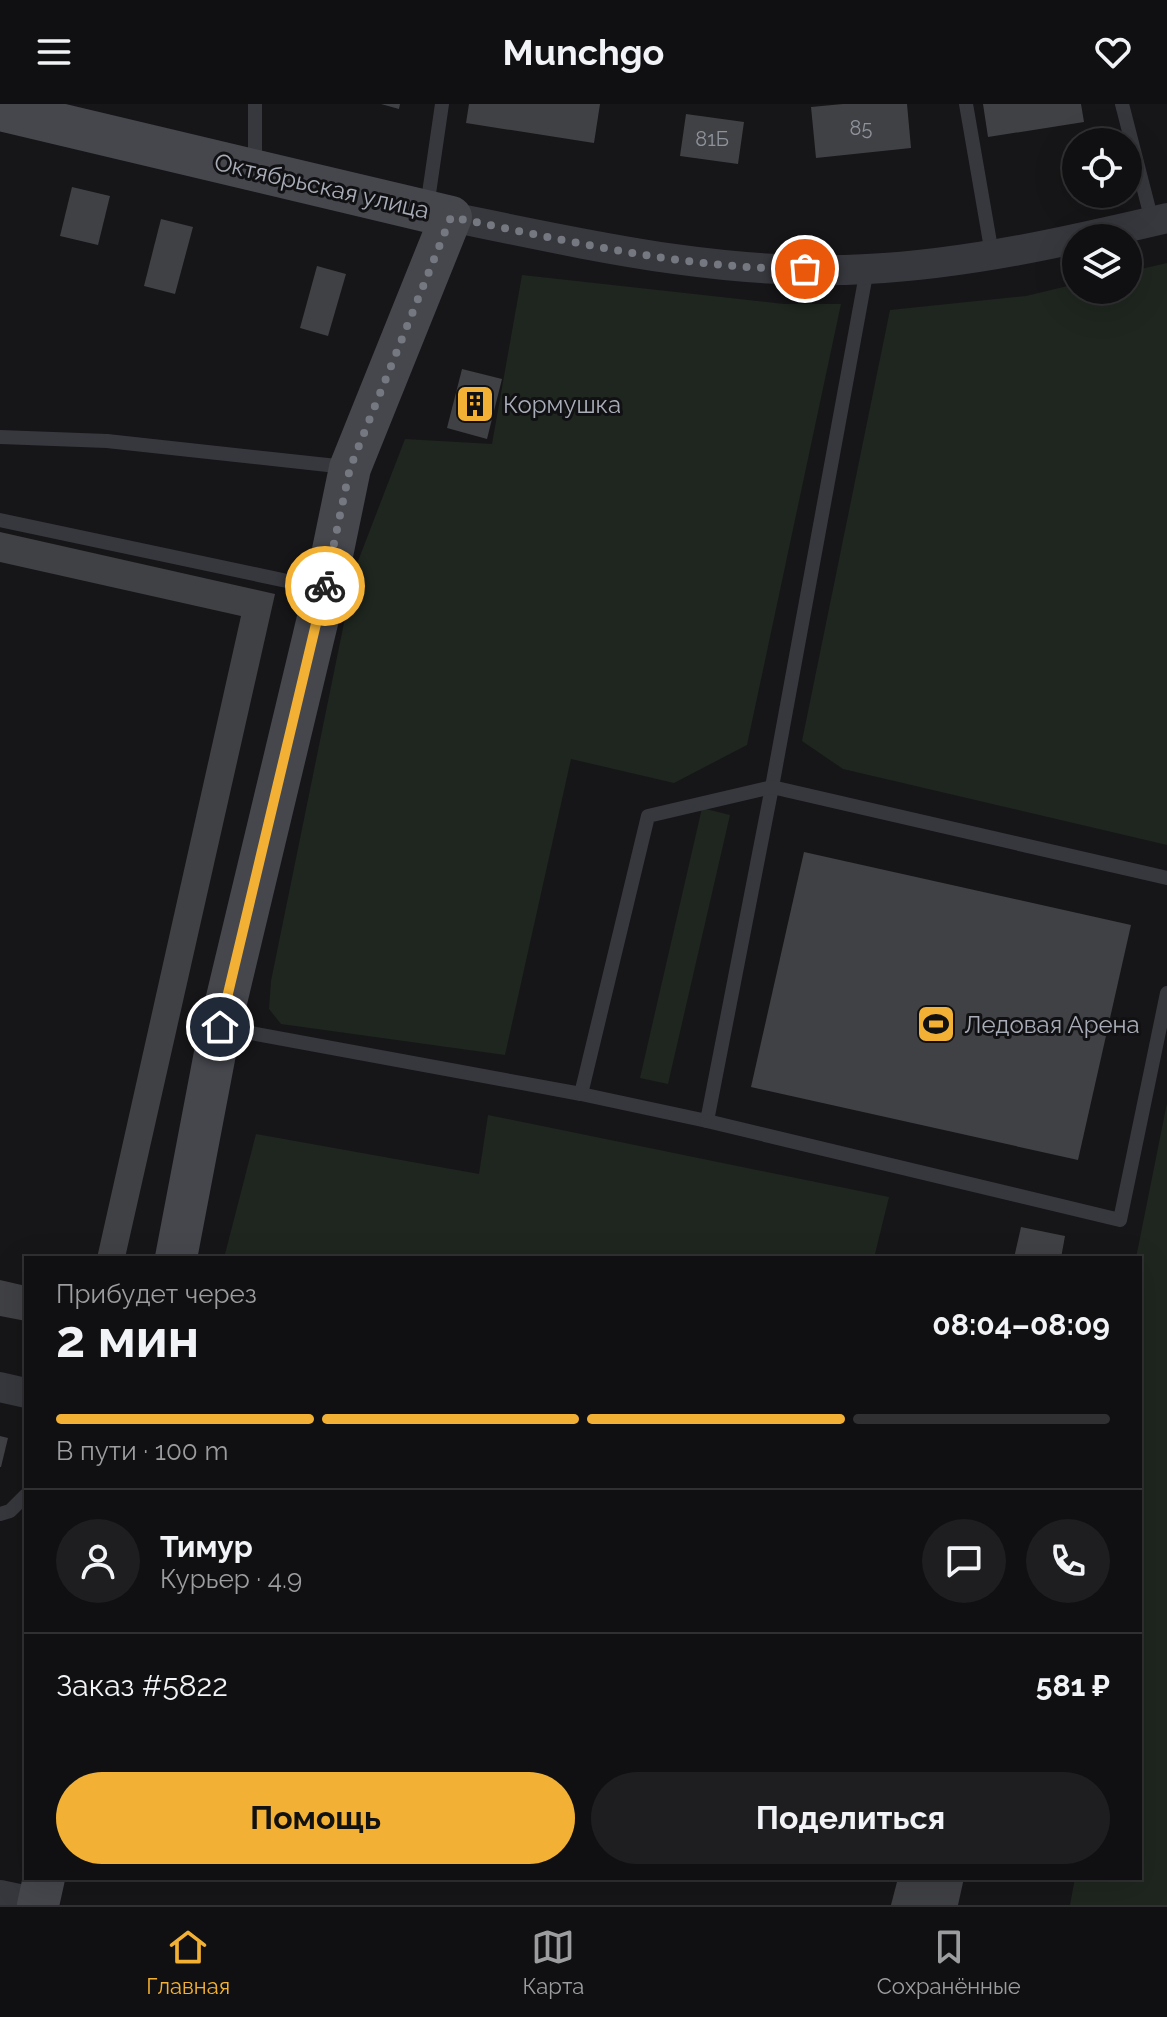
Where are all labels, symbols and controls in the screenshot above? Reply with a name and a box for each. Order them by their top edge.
icon: menu [32,30,76,74]
icon: heart [1091,30,1135,74]
text: Munchgo [503,31,664,73]
house number: 85 [850,116,872,140]
house number: 81Б [695,127,729,151]
map controls [1062,128,1142,304]
button: locate [1062,128,1142,208]
street label: Октябрьская улица [212,147,432,225]
button: layers [1062,224,1142,304]
pin [771,235,839,303]
icon: bag [783,247,827,291]
building icon: Кормушка [454,383,496,425]
place label: Кормушка [503,390,621,419]
courier [285,546,365,626]
icon: bike [303,564,347,608]
pin [186,993,254,1061]
sports icon: Ледовая Арена [915,1003,957,1045]
icon: home [198,1005,242,1049]
place label: Ледовая Арена [964,1010,1140,1039]
text: Прибудет через [56,1279,257,1309]
text: 08:04–08:09 [932,1307,1110,1342]
text: 2 мин [56,1308,199,1369]
text: В пути · 100 m [56,1436,228,1466]
button: person [56,1519,140,1603]
button: chat [922,1519,1006,1603]
button: phone [1026,1519,1110,1603]
text: Тимур [160,1529,253,1564]
text: Курьер · 4.9 [160,1564,302,1594]
text: Заказ #5822 [56,1668,228,1703]
text: 581 ₽ [1036,1668,1110,1703]
button: Помощь [56,1772,575,1864]
button: Поделиться [591,1772,1110,1864]
tab: Главная [146,1925,230,1999]
tab: Карта [522,1925,584,1999]
tab: Сохранённые [877,1925,1021,1999]

